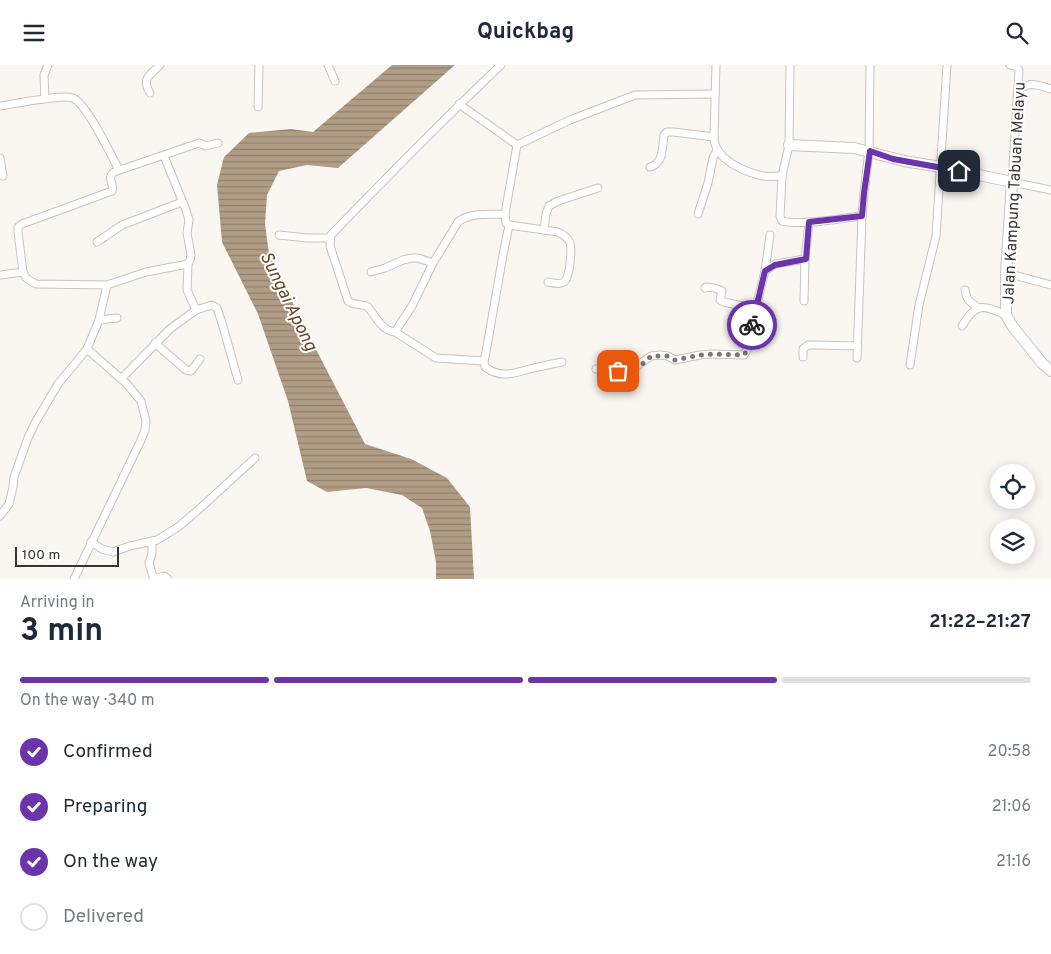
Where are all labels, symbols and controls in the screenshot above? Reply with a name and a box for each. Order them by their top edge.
icon: menu [20,19,48,47]
text: Quickbag [477,19,574,46]
icon: search [1003,19,1031,47]
street label: Jalan Kampung Tabuan Melayu [999,81,1031,305]
pin [938,150,980,192]
icon: home [945,157,973,185]
water label: Sungai Apong [254,248,322,355]
courier [727,300,777,350]
icon: bike [738,311,766,339]
pin [597,350,639,392]
icon: bag [604,357,632,385]
map controls [990,464,1035,564]
button: locate [990,464,1035,509]
button: layers [990,519,1035,564]
scale bar [15,544,119,567]
text: 100 m [22,547,60,564]
text: Arriving in [20,593,95,613]
text: 21:22–21:27 [929,610,1031,634]
text: 3 min [20,612,103,652]
text: On the way · 340 m [20,691,155,711]
icon: check [20,738,48,766]
text: Confirmed [63,740,153,764]
text: 20:58 [988,742,1031,762]
icon: check [20,793,48,821]
text: Preparing [63,795,147,819]
text: 21:06 [992,797,1031,817]
icon: check [20,848,48,876]
text: On the way [63,850,158,874]
text: 21:16 [996,852,1031,872]
text: Delivered [63,905,144,929]

